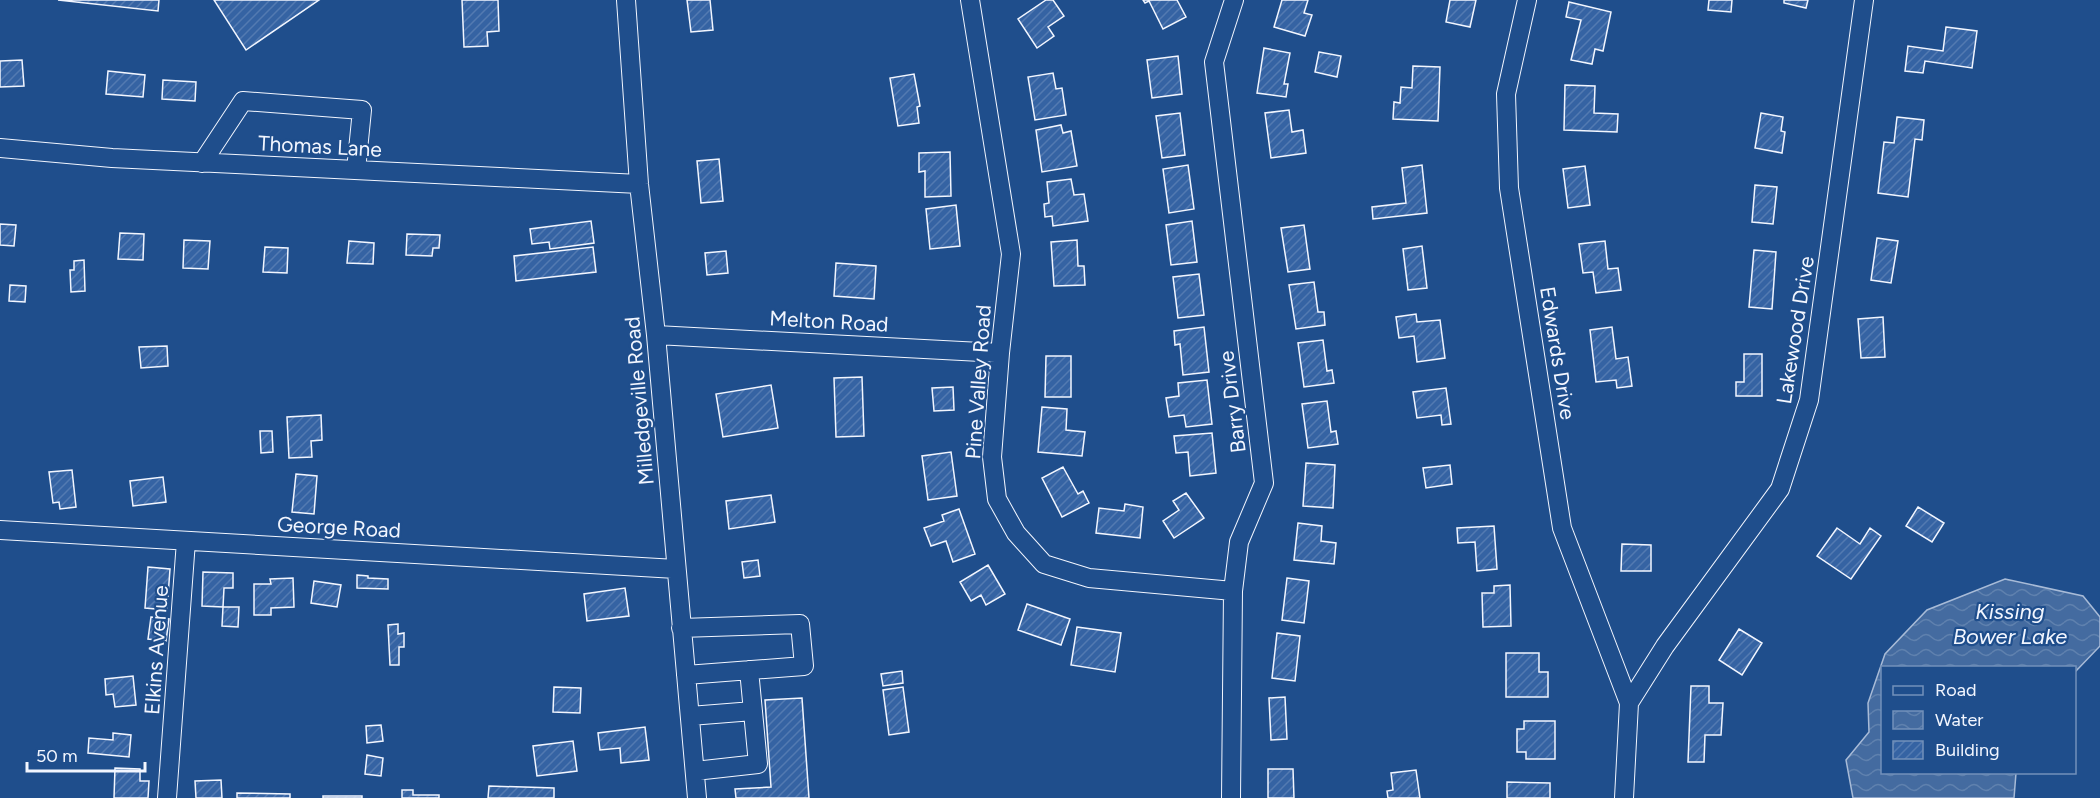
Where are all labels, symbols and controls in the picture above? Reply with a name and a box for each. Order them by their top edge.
street label: Thomas Lane [258,130,382,162]
street label: Lakewood Drive [1771,254,1819,406]
street label: Edwards Drive [1535,285,1581,421]
street label: Pine Valley Road [960,304,996,460]
street label: Melton Road [769,305,889,337]
street label: Milledgeville Road [619,316,659,486]
street label: Barry Drive [1213,350,1251,454]
street label: George Road [276,511,402,543]
street label: Elkins Avenue [139,584,173,716]
water label: Kissing Bower Lake [1953,598,2067,650]
legend [1881,666,2076,774]
text: Road [1935,679,1976,701]
text: Water [1935,709,1983,731]
scale bar [27,735,146,773]
text: Building [1935,739,2000,761]
text: 50 m [36,745,78,767]

